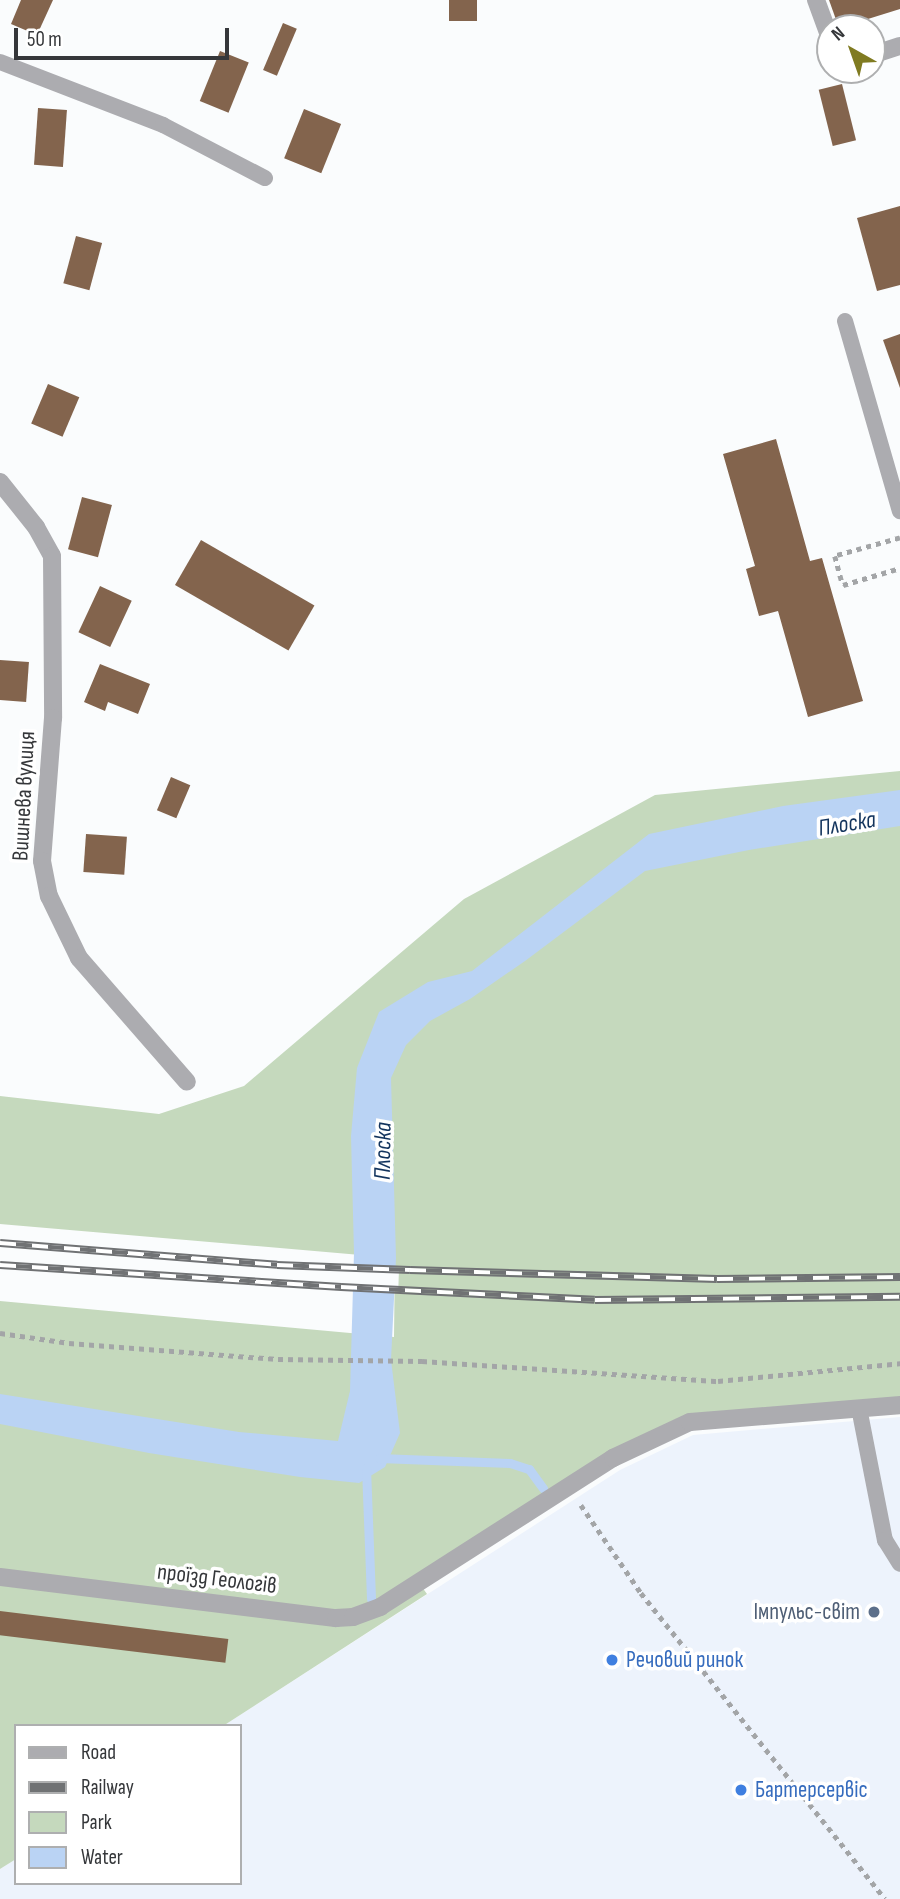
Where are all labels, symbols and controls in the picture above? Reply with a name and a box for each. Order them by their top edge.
scale bar [18,14,233,58]
north arrow [816,14,886,84]
text: N [827,22,850,46]
text: 50 m [27,27,62,52]
street label: Вишнева вулиця [7,730,41,862]
water label: Плоска [816,805,878,843]
water label: Плоска [368,1122,398,1180]
street label: проїзд Геологів [156,1558,278,1600]
place label: Імпульс-світ [753,1598,860,1626]
marker: Імпульс-світ [866,1604,882,1620]
place label: Речовий ринок [626,1646,743,1674]
marker: Речовий ринок [604,1652,620,1668]
legend [14,1724,242,1885]
text: Road [81,1740,116,1765]
text: Railway [81,1775,134,1800]
place label: Бартерсервіс [755,1776,868,1804]
marker: Бартерсервіс [733,1782,749,1798]
text: Park [81,1810,112,1835]
text: Water [81,1845,123,1870]

